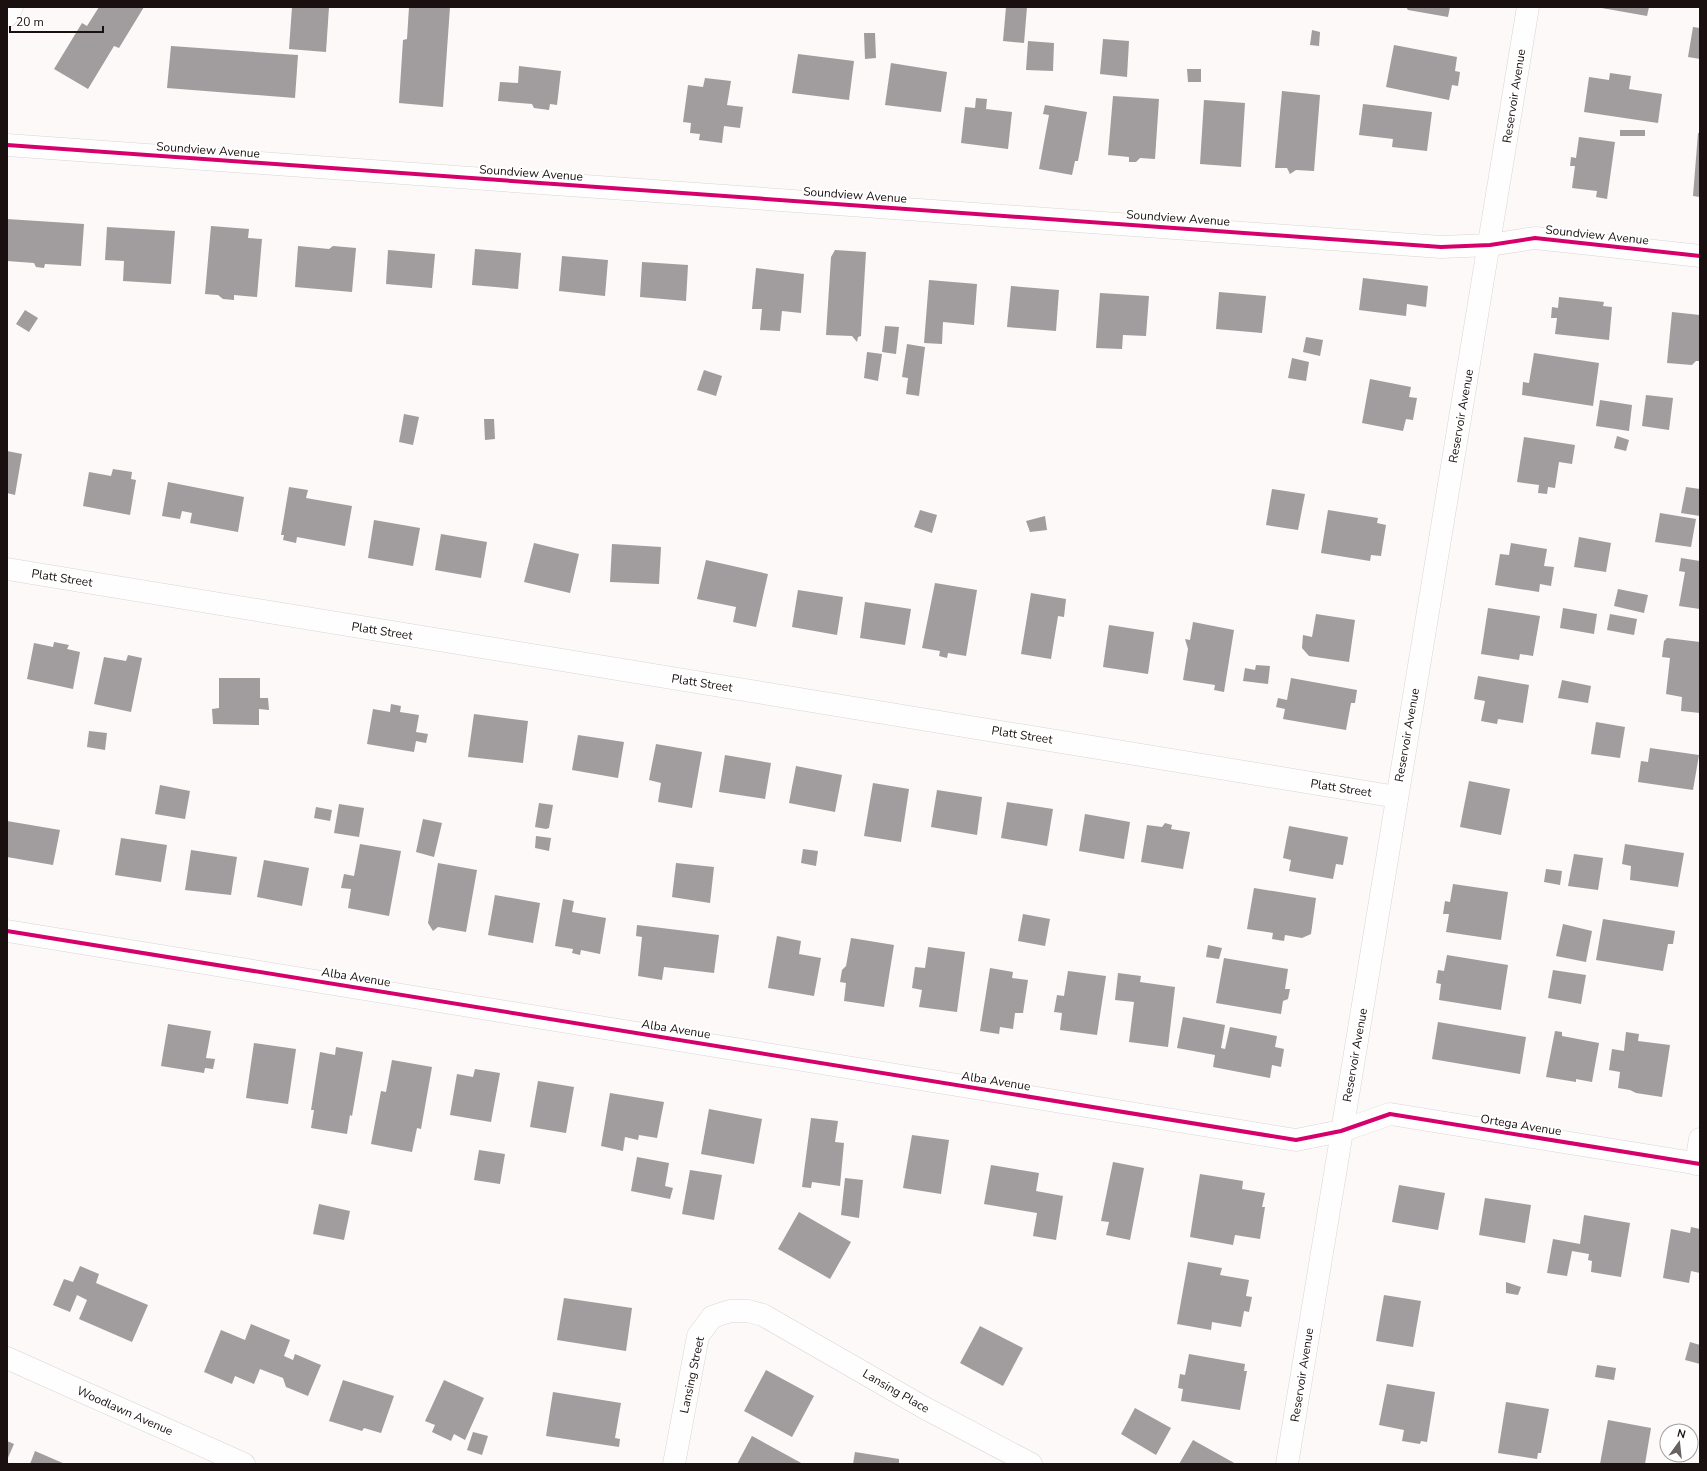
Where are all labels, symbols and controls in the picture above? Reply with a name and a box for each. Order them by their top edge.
scale bar [10,8,103,34]
text: 20 m [16,14,44,30]
street label: Reservoir Avenue [1499,48,1529,144]
street label: Soundview Avenue [156,138,260,162]
street label: Soundview Avenue [479,161,583,185]
street label: Soundview Avenue [803,183,907,207]
street label: Soundview Avenue [1126,206,1230,230]
street label: Soundview Avenue [1545,222,1649,248]
street label: Reservoir Avenue [1445,368,1477,464]
street label: Platt Street [30,565,94,591]
street label: Platt Street [350,618,414,644]
street label: Platt Street [670,670,734,696]
street label: Reservoir Avenue [1391,687,1423,783]
street label: Platt Street [990,722,1054,748]
street label: Platt Street [1309,775,1373,801]
street label: Alba Avenue [320,964,392,990]
street label: Reservoir Avenue [1339,1007,1371,1103]
street label: Alba Avenue [640,1016,712,1042]
street label: Alba Avenue [960,1068,1032,1094]
street label: Ortega Avenue [1479,1111,1563,1139]
street label: Reservoir Avenue [1287,1327,1317,1423]
street label: Lansing Street [676,1334,708,1415]
street label: Lansing Place [860,1365,932,1417]
street label: Woodlawn Avenue [74,1383,176,1439]
north arrow [1659,1423,1699,1463]
text: N [1676,1426,1687,1442]

